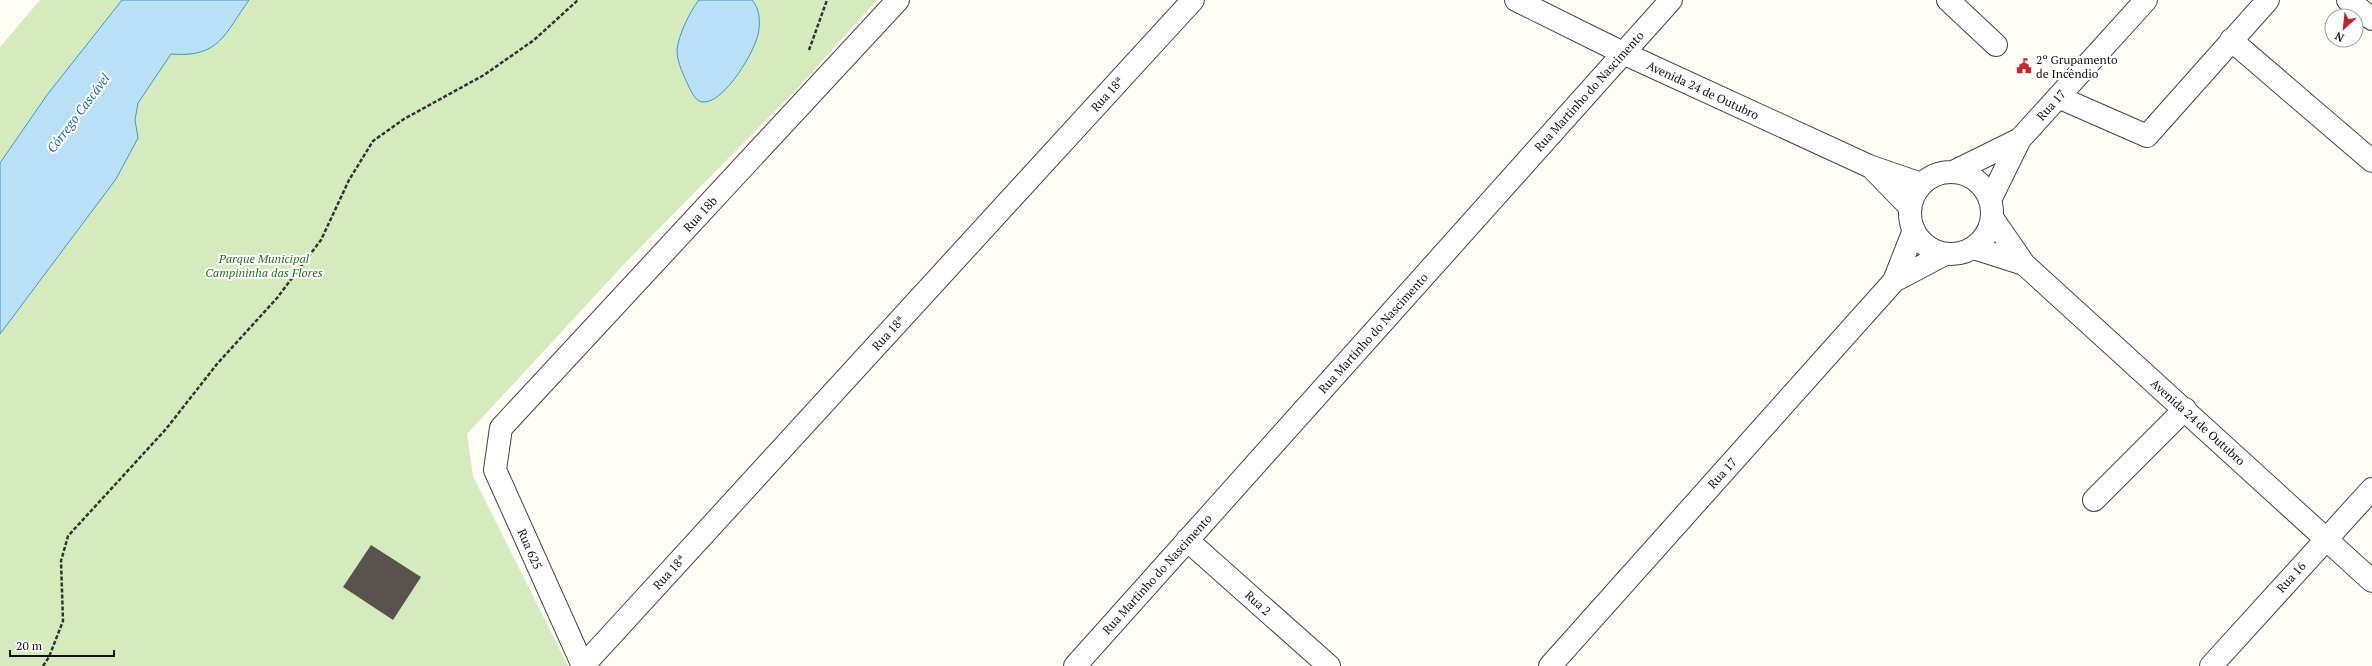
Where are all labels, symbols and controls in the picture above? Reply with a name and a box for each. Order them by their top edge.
north arrow [2324,8,2364,48]
street label: Rua Martinho do Nascimento [1531,28,1647,154]
text: N [2332,28,2346,45]
place label: 2º Grupamento de Incêndio [2036,52,2118,81]
street label: Avenida 24 de Outubro [1645,57,1762,123]
public building icon: 2º Grupamento de Incêndio [2015,57,2033,75]
water label: Córrego Cascável [42,69,114,156]
street label: Rua 18ª [1088,74,1126,114]
street label: Rua 17 [2033,86,2069,124]
street label: Rua 18b [680,193,720,235]
park label: Parque Municipal Campininha das Flores [205,251,323,280]
street label: Rua Martinho do Nascimento [1315,270,1431,396]
street label: Rua 18ª [869,313,907,353]
street label: Avenida 24 de Outubro [2148,376,2249,469]
street label: Rua 17 [1704,454,1740,492]
street label: Rua Martinho do Nascimento [1099,511,1215,637]
street label: Rua 625 [514,526,546,572]
street label: Rua 18ª [650,552,688,592]
street label: Rua 16 [2273,558,2309,596]
street label: Rua 2 [1242,587,1274,619]
scale bar [10,632,114,658]
text: 20 m [16,638,43,653]

